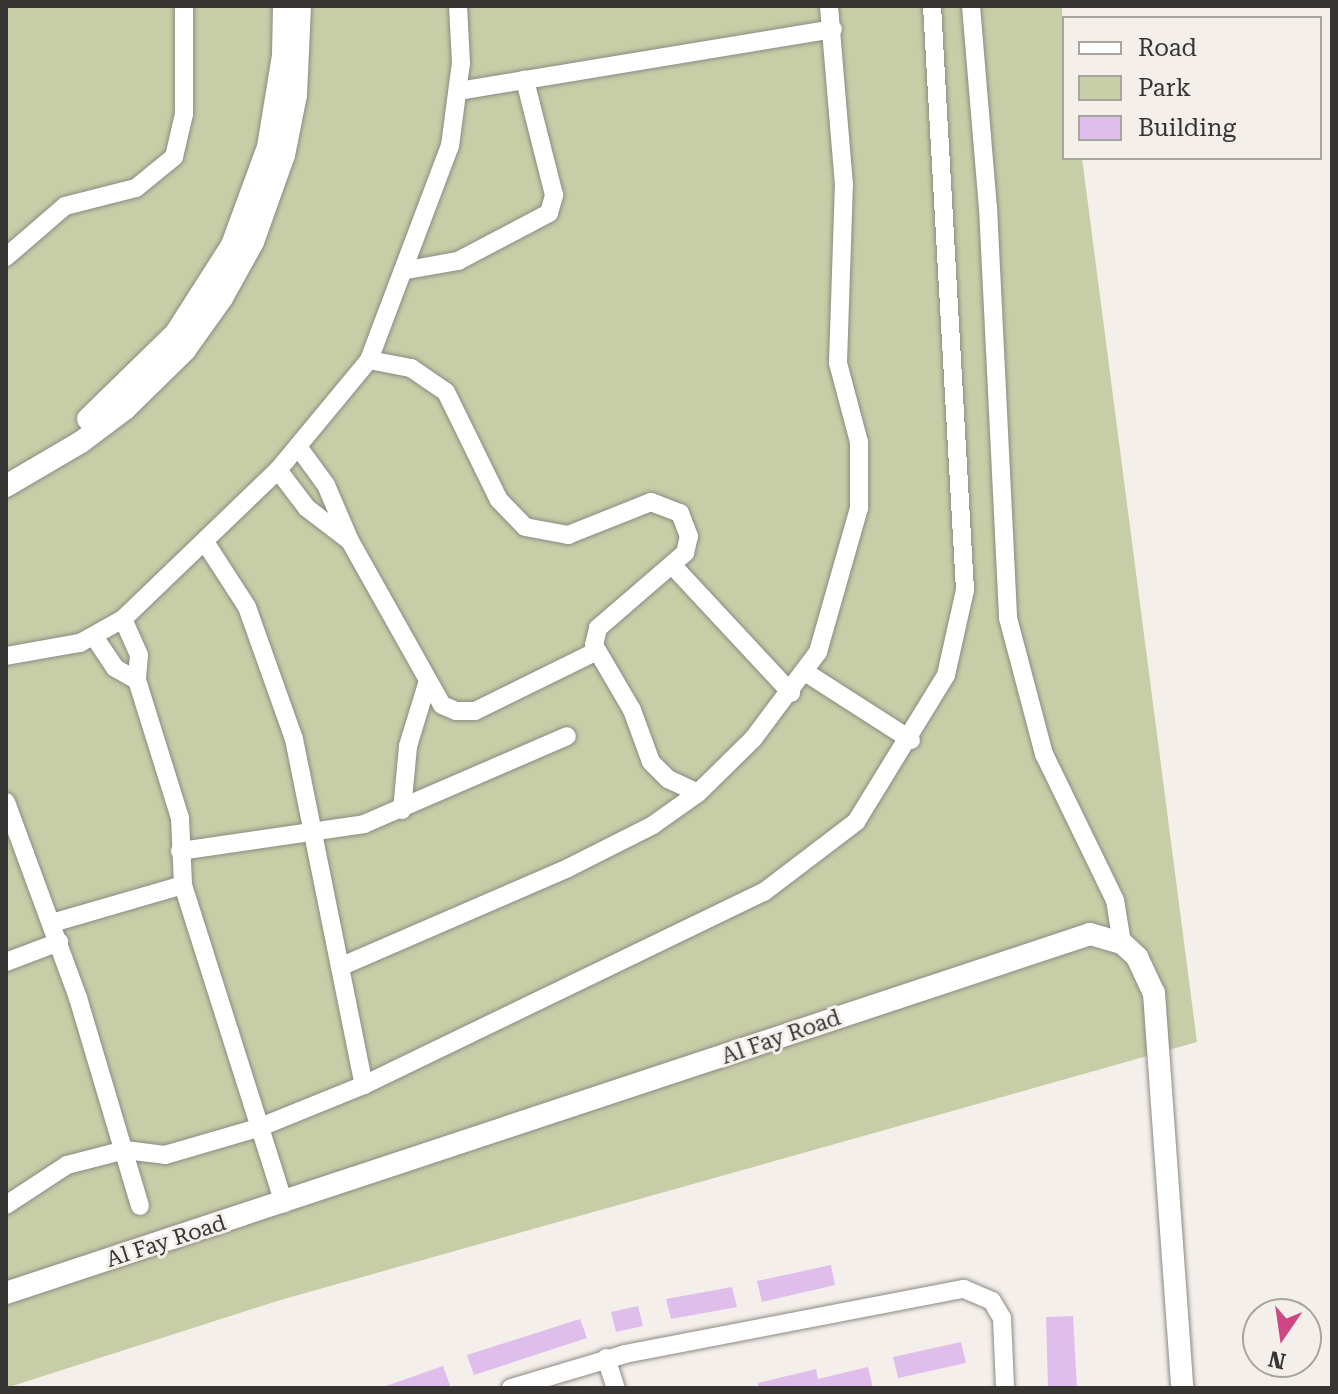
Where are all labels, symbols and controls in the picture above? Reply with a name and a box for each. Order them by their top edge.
legend [1062,16,1322,160]
text: Road [1138,34,1197,62]
text: Park [1138,74,1191,102]
text: Building [1138,114,1236,142]
street label: Al Fay Road [718,1004,844,1070]
street label: Al Fay Road [103,1209,229,1273]
north arrow [1242,1298,1322,1378]
text: N [1266,1346,1288,1374]

